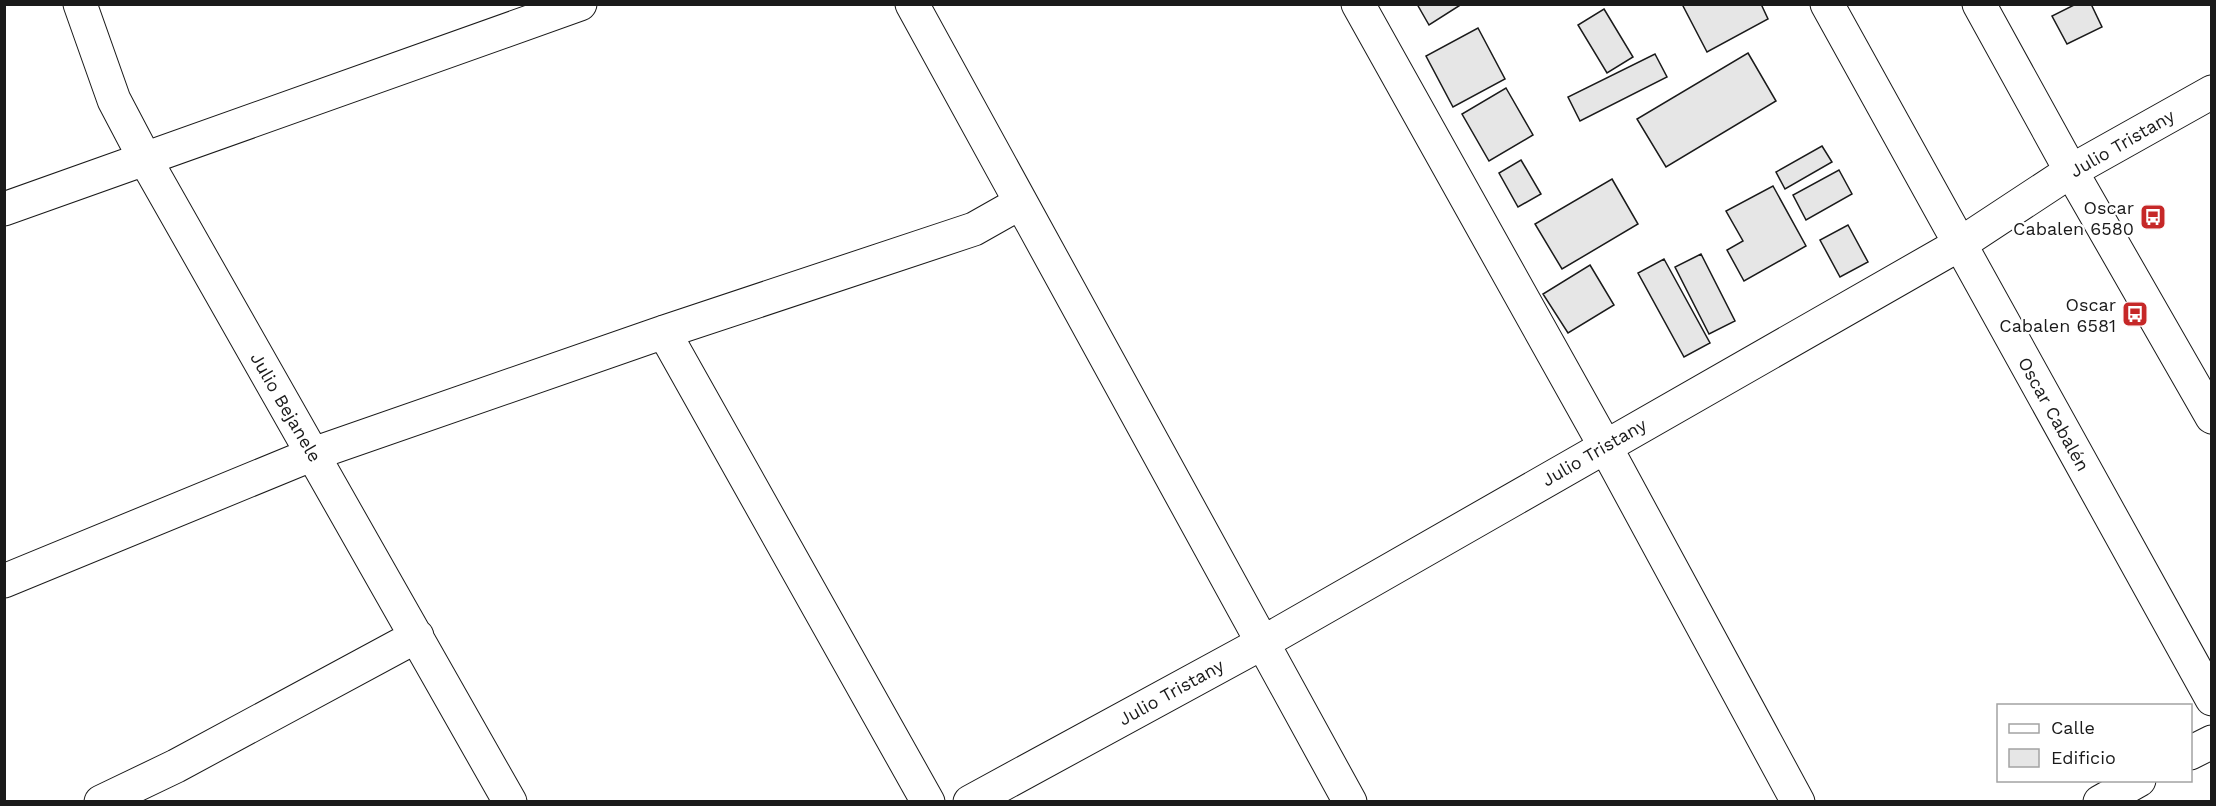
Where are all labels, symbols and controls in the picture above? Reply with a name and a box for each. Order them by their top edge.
street label: Julio Tristany [2066,104,2179,181]
place label: Oscar Cabalen 6580 [2013,197,2134,239]
bus stop icon: Oscar Cabalen 6580 [2138,202,2168,232]
place label: Oscar Cabalen 6581 [1999,294,2116,336]
bus stop icon: Oscar Cabalen 6581 [2120,299,2150,329]
street label: Julio Bejanele [246,349,326,465]
street label: Oscar Cabalén [2014,353,2094,475]
street label: Julio Tristany [1538,413,1651,490]
street label: Julio Tristany [1115,654,1228,730]
legend [1997,704,2192,782]
text: Calle [2051,717,2095,738]
text: Edificio [2051,747,2116,768]

